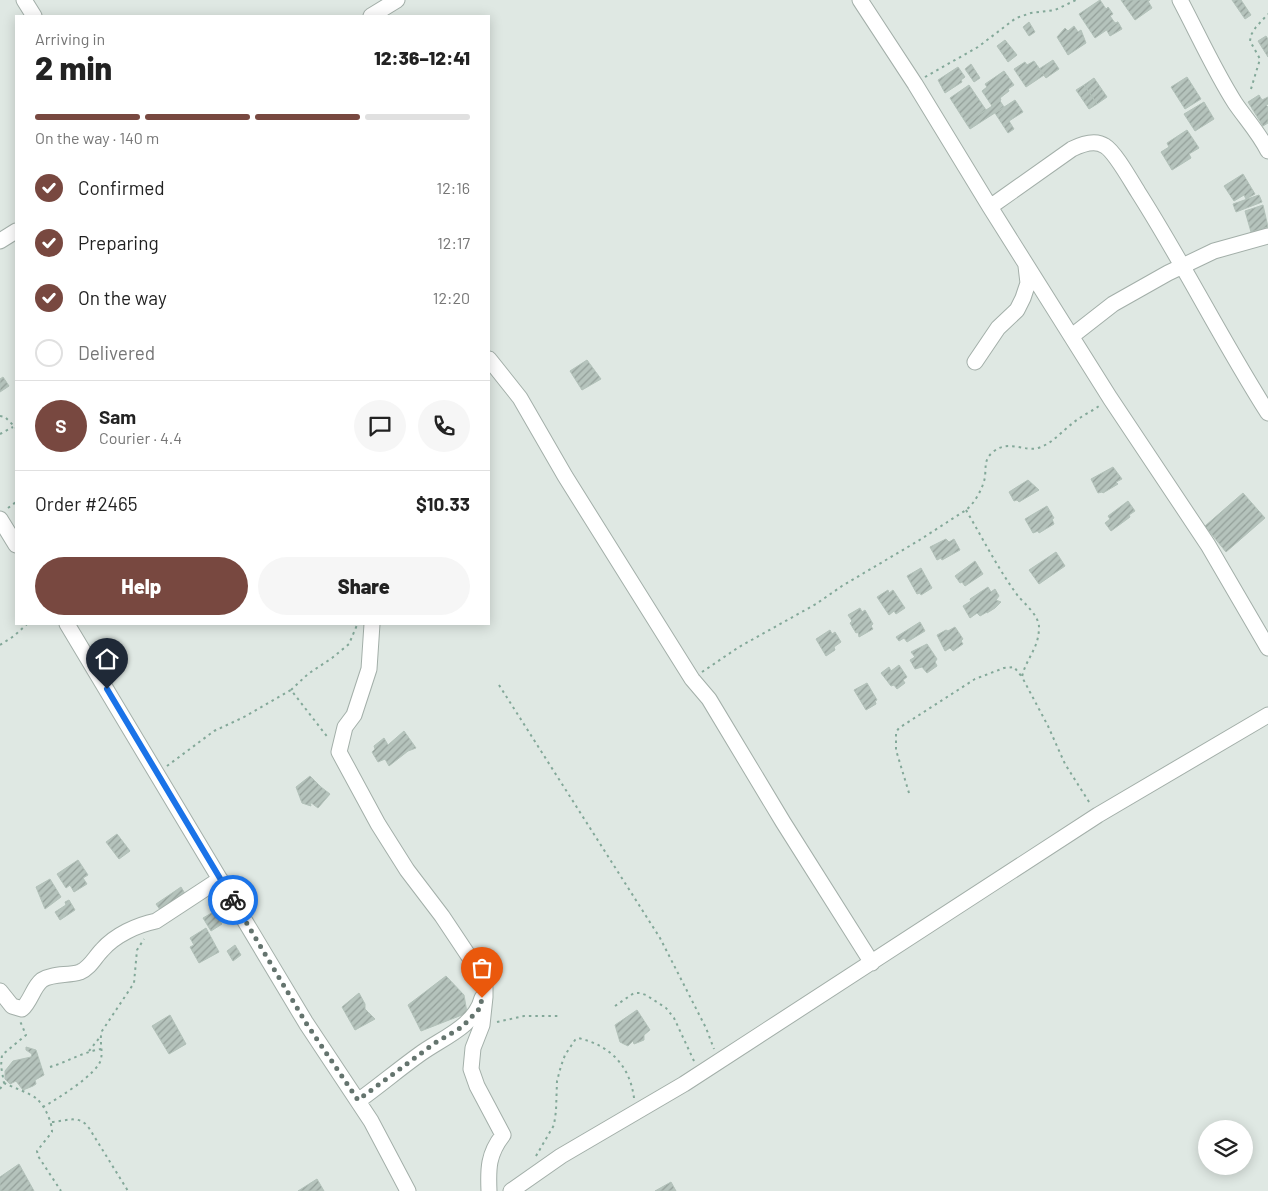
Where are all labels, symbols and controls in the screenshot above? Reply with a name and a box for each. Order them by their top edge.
text: Arriving in [35,29,105,48]
text: 12:36–12:41 [374,46,470,69]
text: 2 min [35,48,112,86]
text: On the way · 140 m [35,128,159,147]
icon: check [35,174,63,202]
text: Confirmed [78,176,165,199]
text: 12:16 [437,178,470,197]
icon: check [35,229,63,257]
text: Preparing [78,231,159,254]
text: 12:17 [437,233,470,252]
icon: check [35,284,63,312]
text: On the way [78,286,167,309]
text: 12:20 [433,288,470,307]
text: Delivered [78,341,155,364]
button: chat [354,400,406,452]
button: phone [418,400,470,452]
text: Sam [99,405,136,428]
text: S [55,414,67,437]
text: Courier · 4.4 [99,428,182,447]
text: Order #2465 [35,492,138,515]
text: $10.33 [416,492,470,515]
button: Help [35,557,248,615]
button: Share [258,557,470,615]
pin [86,638,128,689]
icon: home [93,645,121,673]
courier [208,875,258,925]
icon: bike [219,886,247,914]
pin [461,947,503,998]
icon: bag [468,954,496,982]
map controls [1198,1120,1253,1175]
button: layers [1198,1120,1253,1175]

